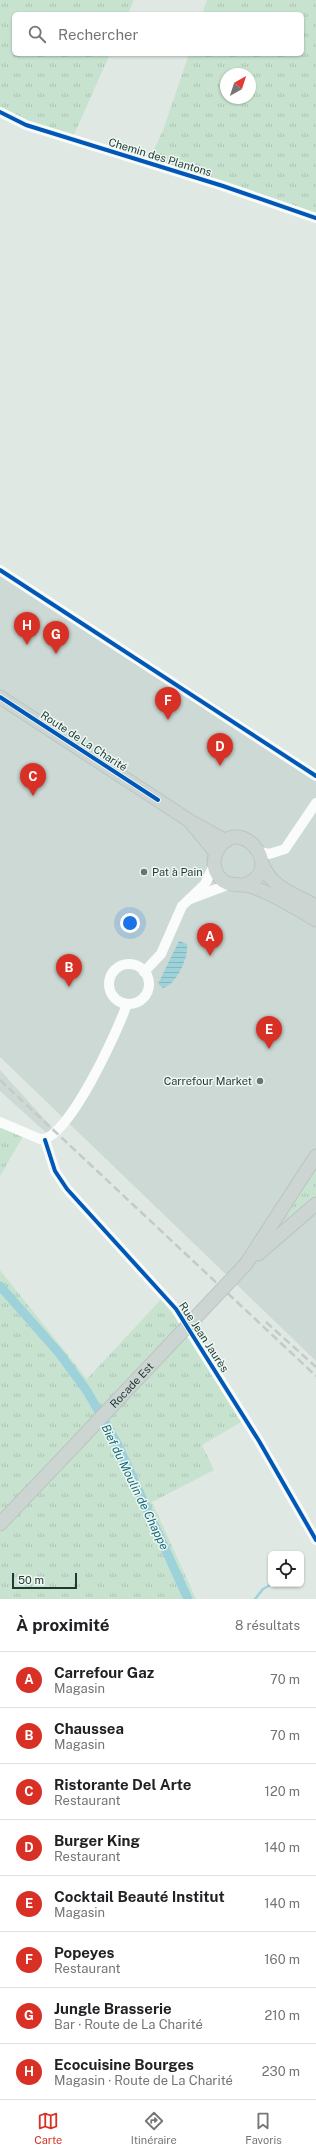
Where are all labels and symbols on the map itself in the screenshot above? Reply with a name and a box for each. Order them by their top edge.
north arrow [220,68,256,104]
street label: Chemin des Plantons [107,136,213,179]
pin: H [14,612,40,645]
pin: G [43,621,69,654]
pin: F [155,687,181,720]
street label: Route de La Charité [39,709,129,773]
pin: D [207,733,233,766]
pin: C [20,763,46,796]
place label: Pat à Pain [152,866,203,878]
marker: Pat à Pain [139,867,149,877]
your location [120,913,140,933]
pin: A [197,923,223,956]
pin: B [56,954,82,987]
pin: E [256,1016,282,1049]
place label: Carrefour Market [164,1075,252,1087]
marker: Carrefour Market [255,1076,265,1086]
street label: Rue Jean Jaurès [177,1300,231,1375]
street label: Rocade Est [108,1360,156,1410]
water label: Bief du Moulin de Chappe [98,1422,172,1553]
scale bar [12,1571,77,1590]

